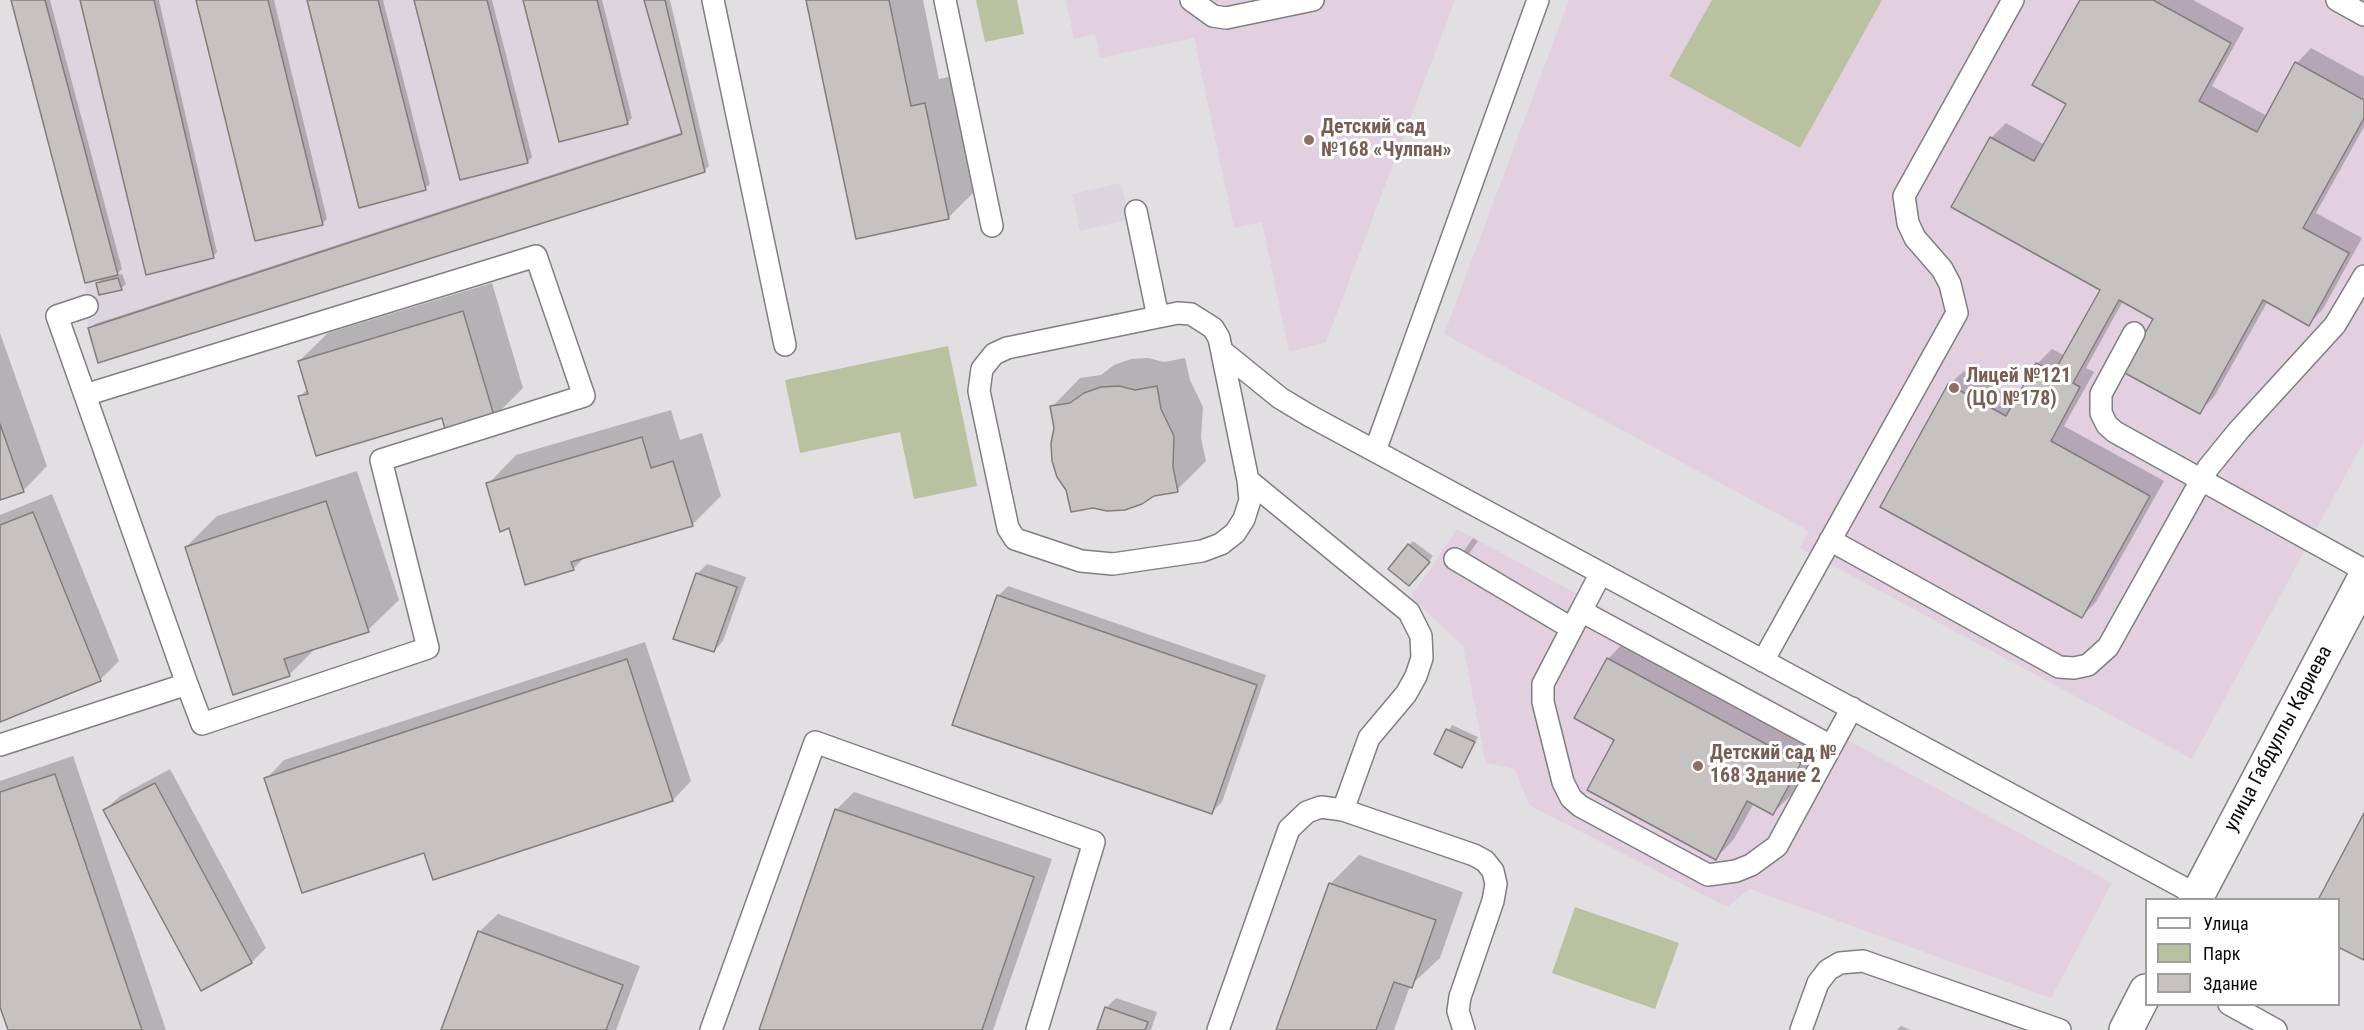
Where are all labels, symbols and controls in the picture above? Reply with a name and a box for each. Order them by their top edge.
place label: Детский сад №168 «Чулпан» [1321,116,1451,163]
marker: Детский сад №168 «Чулпан» [1302,133,1316,147]
place label: Лицей №121 (ЦО №178) [1966,365,2071,412]
marker: Лицей №121 (ЦО №178) [1947,381,1961,395]
street label: улица Габдуллы Кариева [2220,642,2338,836]
place label: Детский сад № 168 Здание 2 [1710,742,1837,789]
marker: Детский сад № 168 Здание 2 [1691,759,1705,773]
legend [2145,898,2340,1006]
text: Улица [2203,913,2249,934]
text: Парк [2203,943,2240,964]
text: Здание [2203,973,2257,994]

